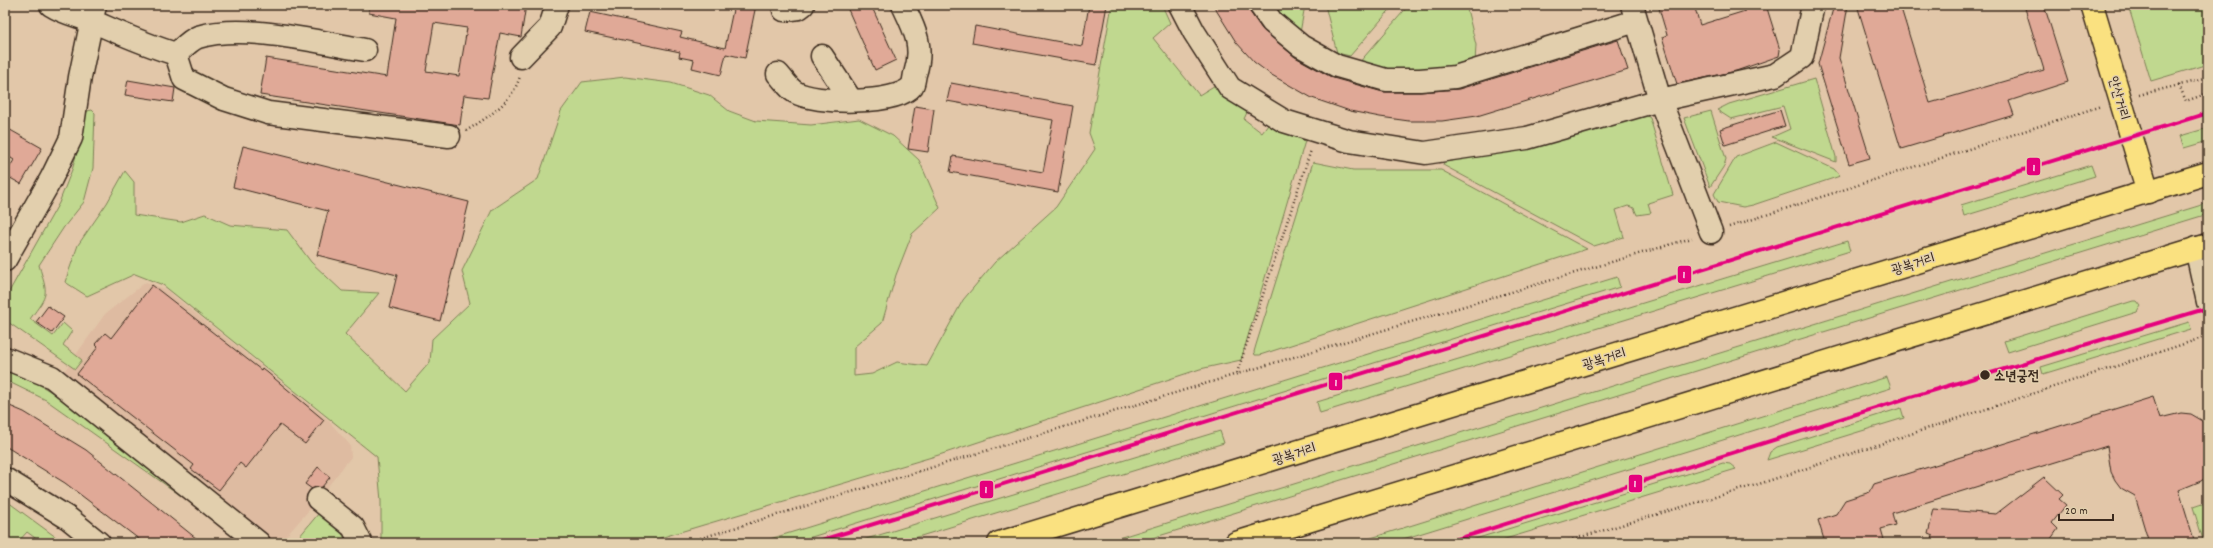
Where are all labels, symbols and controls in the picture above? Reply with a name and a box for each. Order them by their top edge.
street label: 안산거리 [2102,74,2134,123]
line badge: 1 [2026,157,2041,176]
text: 1 [2033,161,2035,177]
street label: 광복거리 [1889,249,1938,281]
line badge: 1 [1677,265,1692,284]
text: 1 [1683,268,1685,284]
street label: 광복거리 [1580,344,1629,376]
place label: 소년궁전 [1994,367,2039,387]
marker: 소년궁전 [1978,368,1992,382]
line badge: 1 [1328,372,1343,391]
text: 1 [1335,376,1337,392]
street label: 광복거리 [1270,439,1319,471]
line badge: 1 [1628,474,1643,493]
text: 1 [1634,477,1636,493]
line badge: 1 [979,480,994,499]
text: 1 [985,483,987,499]
scale bar [2059,496,2113,522]
text: 20 m [2065,503,2088,520]

